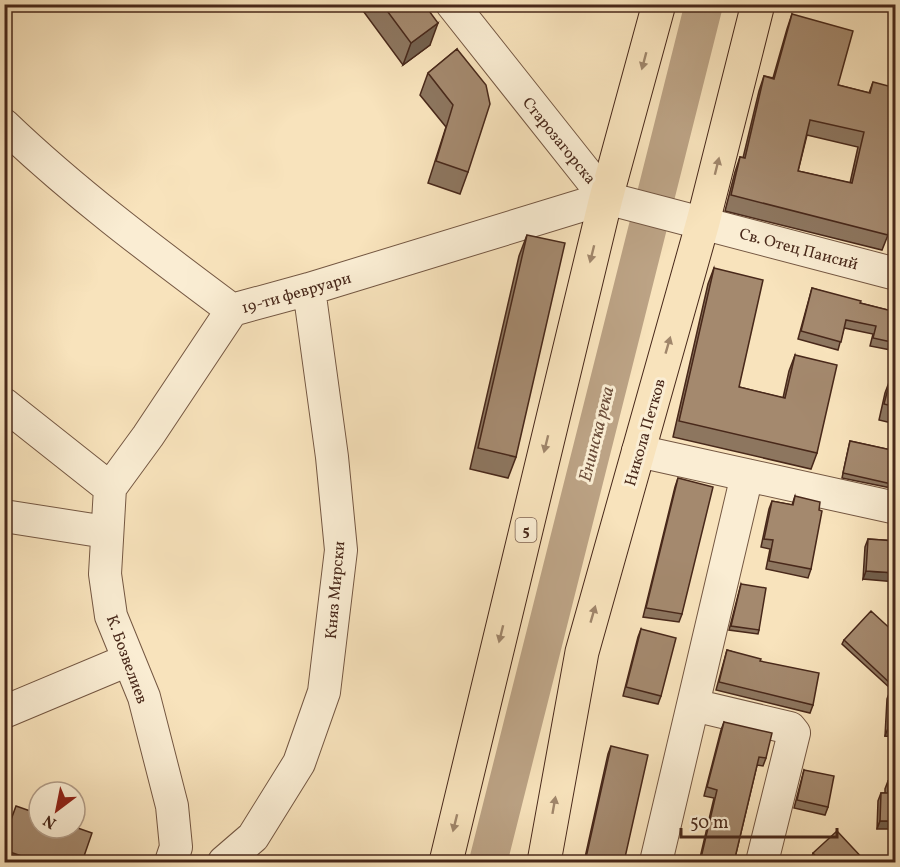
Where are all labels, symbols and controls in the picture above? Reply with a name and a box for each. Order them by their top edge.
one-way arrow [638,52,648,70]
street label: Старозагорска [516,93,600,189]
one-way arrow [712,157,722,175]
street label: Св. Отец Паисий [737,224,861,276]
one-way arrow [587,245,597,264]
street label: 19-ти февруари [239,268,354,320]
one-way arrow [664,336,673,354]
street label: Никола Петков [620,376,672,489]
water label: Енинска река [574,384,621,485]
one-way arrow [541,435,551,453]
road number: 5 [516,518,536,542]
street label: Княз Мирски [321,540,351,640]
one-way arrow [589,605,598,623]
street label: К. Бозвелиев [100,612,152,707]
one-way arrow [495,624,505,643]
north arrow [27,780,87,840]
one-way arrow [550,795,559,814]
scale bar [681,801,837,839]
text: N [39,808,61,833]
text: 50 m [690,811,729,836]
one-way arrow [450,814,459,833]

